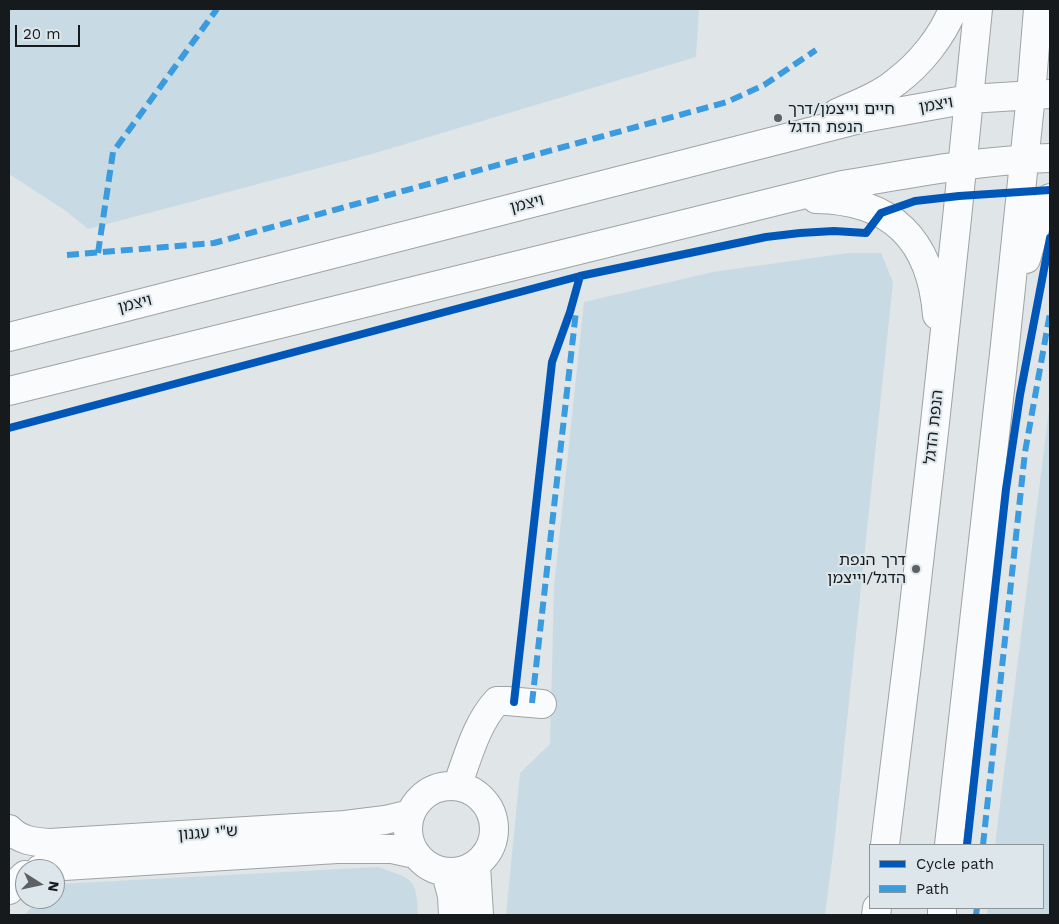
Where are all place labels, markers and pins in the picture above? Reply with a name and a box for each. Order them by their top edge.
place label: חיים וייצמן/דרך הנפת הדגל [788,99,895,137]
marker: חיים וייצמן/דרך הנפת הדגל [772,112,784,124]
place label: דרך הנפת הדגל/וייצמן [827,550,906,588]
marker: דרך הנפת הדגל/וייצמן [910,563,922,575]

